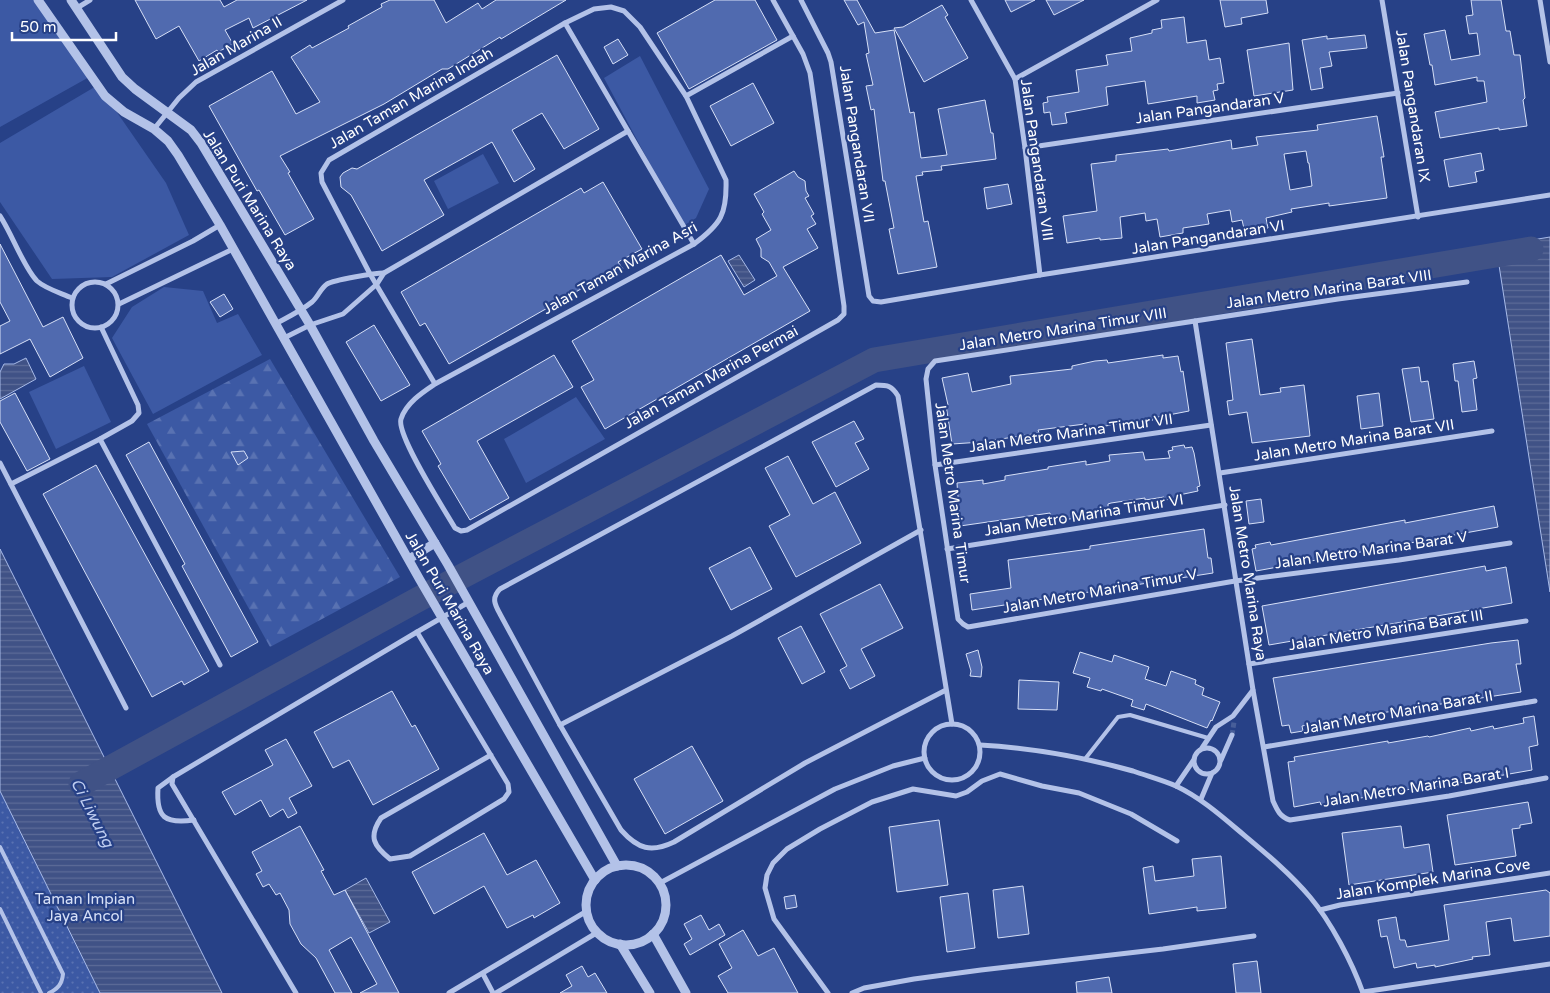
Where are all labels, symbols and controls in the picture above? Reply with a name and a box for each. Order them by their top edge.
scale bar [12,10,116,42]
street label: Jalan Marina II [187,12,285,80]
text: 50 m [20,18,57,36]
street label: Jalan Pangandaran IX [1392,28,1434,184]
street label: Jalan Taman Marina Indah [326,44,496,152]
street label: Jalan Pangandaran VII [836,64,878,224]
street label: Jalan Pangandaran VIII [1017,78,1057,242]
street label: Jalan Pangandaran V [1134,89,1286,127]
street label: Jalan Puri Marina Raya [199,126,301,274]
street label: Jalan Pangandaran VI [1130,216,1286,258]
street label: Jalan Taman Marina Asri [540,218,700,318]
street label: Jalan Metro Marina Barat VIII [1225,266,1433,312]
street label: Jalan Metro Marina Timur VIII [958,304,1168,354]
street label: Jalan Taman Marina Permai [621,322,801,432]
street label: Jalan Metro Marina Timur [931,401,975,585]
street label: Jalan Metro Marina Timur VII [968,410,1174,456]
street label: Jalan Metro Marina Barat VII [1252,415,1456,465]
street label: Jalan Metro Marina Raya [1225,484,1271,662]
street label: Jalan Metro Marina Timur VI [983,490,1185,540]
street label: Jalan Metro Marina Barat V [1273,527,1469,572]
street label: Jalan Puri Marina Raya [402,528,498,678]
street label: Jalan Metro Marina Timur V [1001,565,1199,617]
street label: Jalan Metro Marina Barat III [1287,606,1485,654]
street label: Jalan Metro Marina Barat II [1302,686,1494,738]
street label: Jalan Metro Marina Barat I [1322,763,1510,811]
water label: Ci Liwung [66,775,118,852]
street label: Jalan Komplek Marina Cove [1334,855,1532,903]
park label: Taman Impian Jaya Ancol [35,890,135,925]

